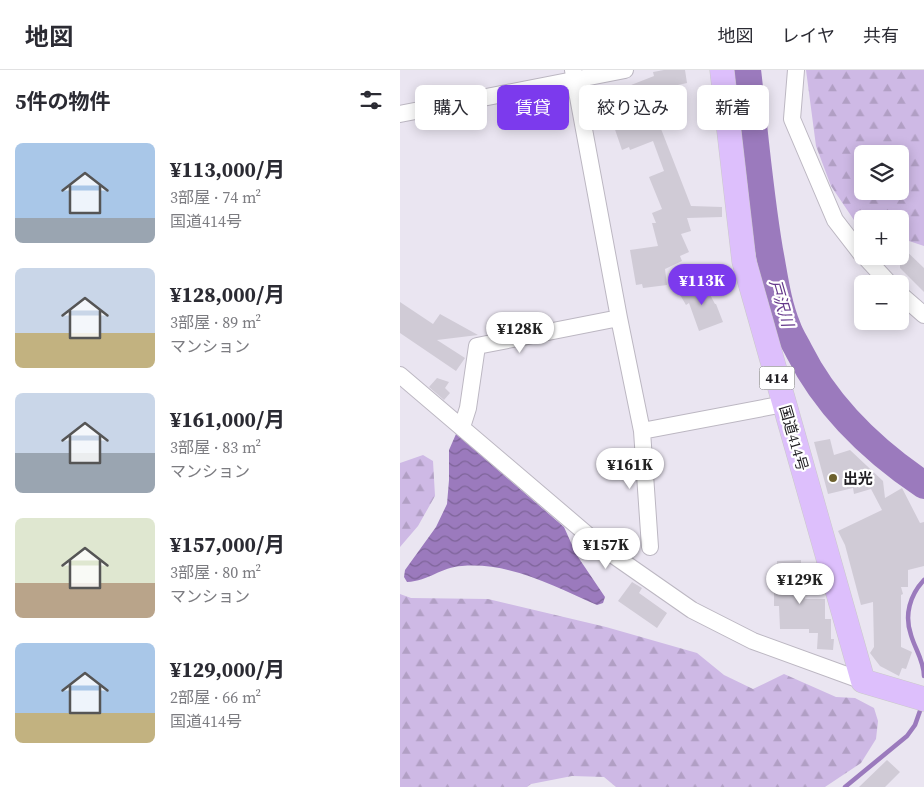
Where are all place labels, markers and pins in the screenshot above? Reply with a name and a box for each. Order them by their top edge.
pin: ¥113K [667,264,737,306]
pin: ¥128K [485,312,555,354]
pin: ¥161K [595,448,665,490]
place label: 出光 [843,468,873,489]
marker: 出光 [827,472,839,484]
pin: ¥157K [571,528,641,570]
pin: ¥129K [765,562,835,605]

